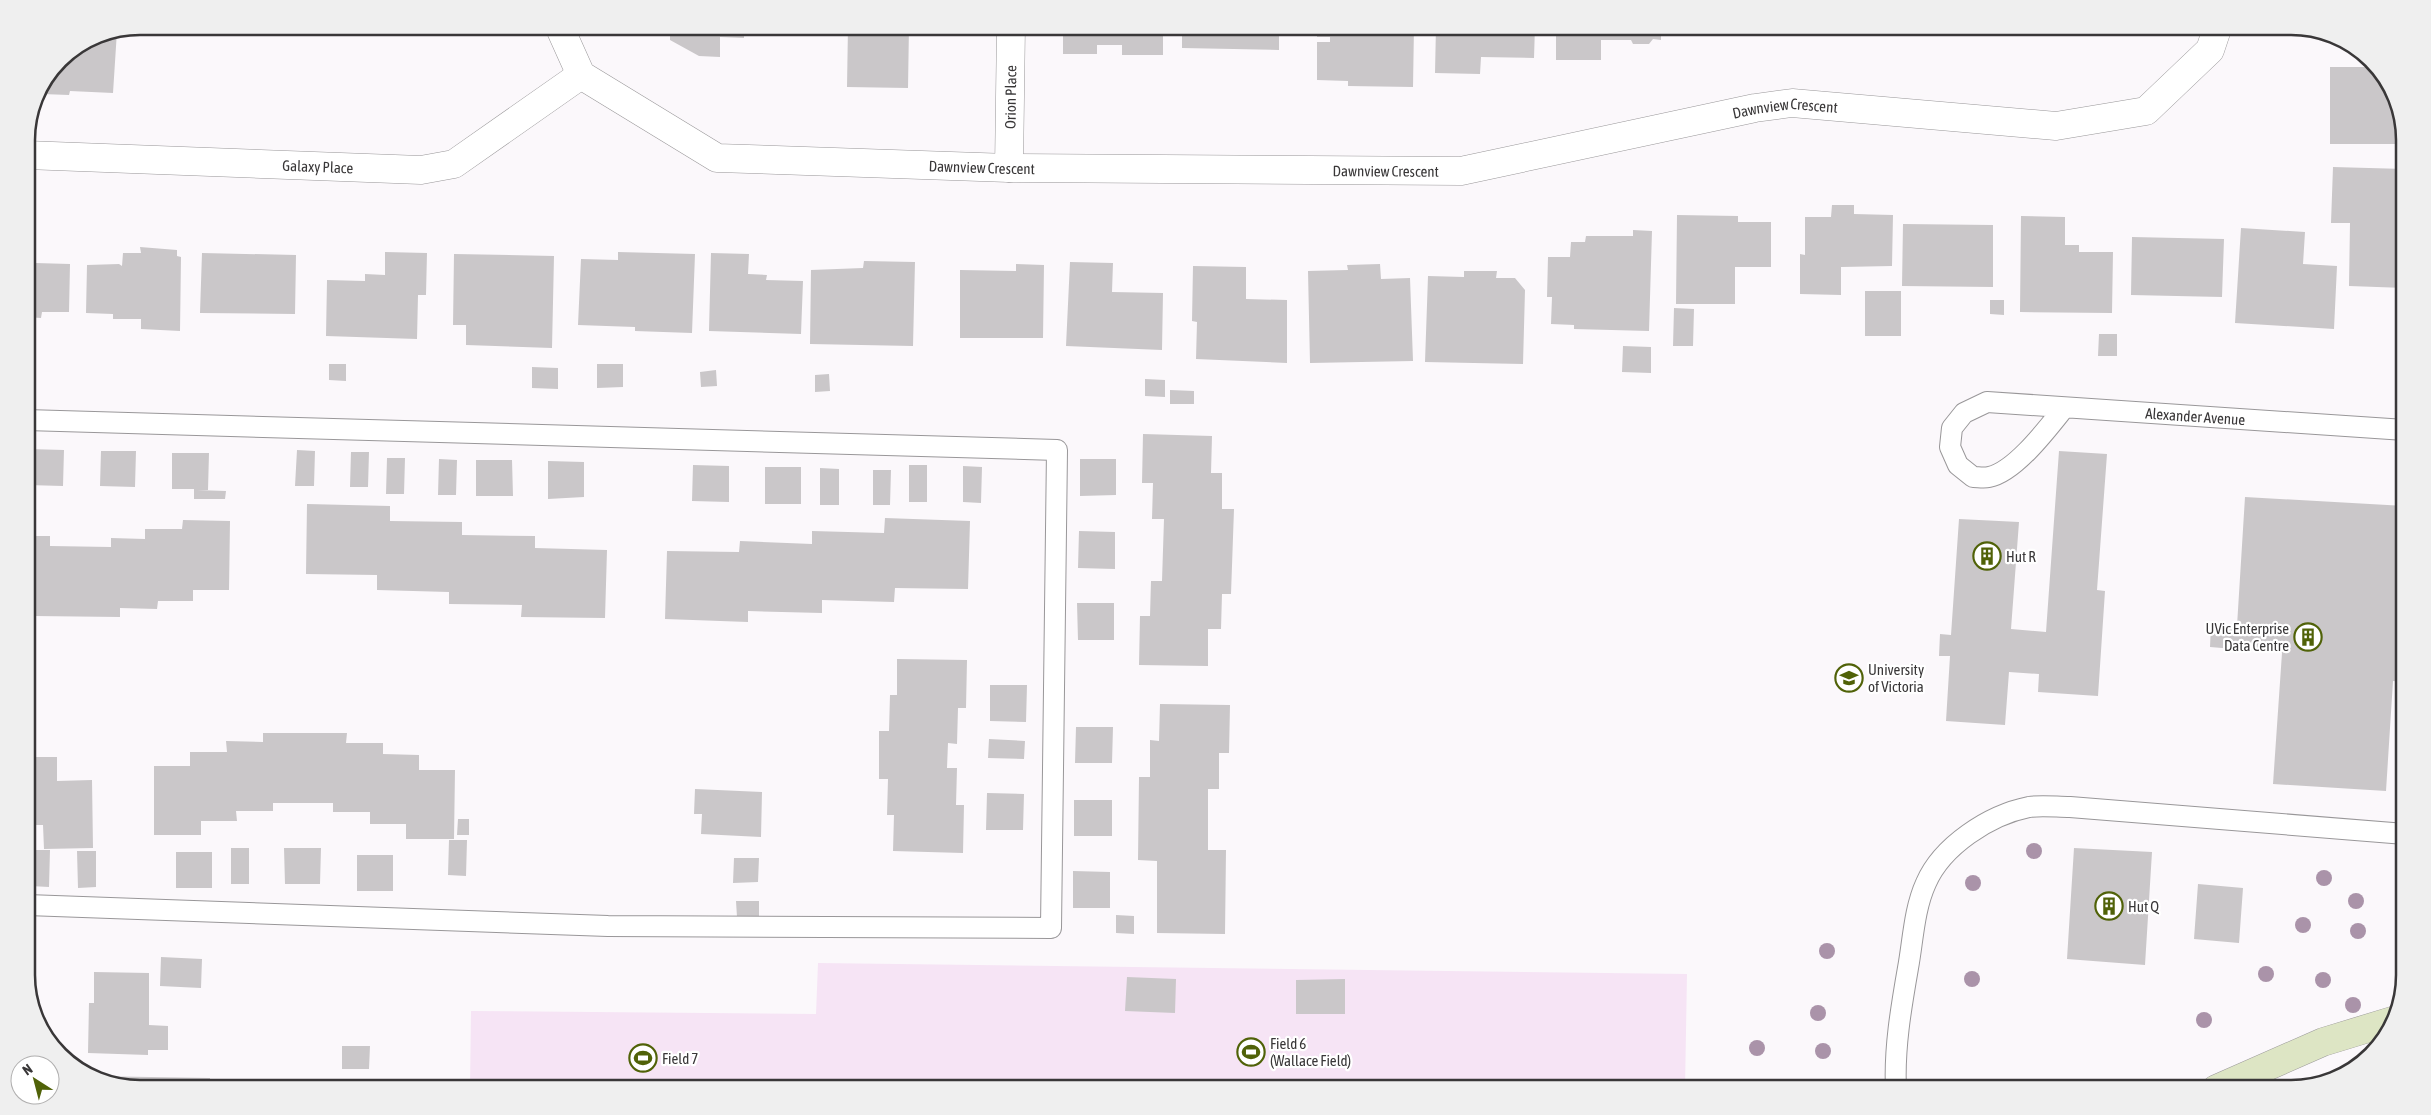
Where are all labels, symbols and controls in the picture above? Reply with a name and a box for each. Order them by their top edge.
street label: Orion Place [1001,65,1019,129]
street label: Dawnview Crescent [1731,94,1838,121]
street label: Galaxy Place [282,156,354,176]
street label: Dawnview Crescent [928,157,1035,177]
street label: Dawnview Crescent [1333,162,1439,179]
street label: Alexander Avenue [2145,404,2246,428]
building icon: Hut R [1972,541,2002,571]
place label: Hut R [2006,548,2036,565]
place label: UVic Enterprise Data Centre [2206,620,2289,654]
building icon: UVic Enterprise Data Centre [2293,622,2323,652]
place label: University of Victoria [1868,661,1924,695]
school or university icon: University of Victoria [1834,663,1864,693]
building icon: Hut Q [2094,891,2124,921]
place label: Hut Q [2128,898,2159,915]
place label: Field 6 (Wallace Field) [1270,1035,1351,1069]
sports icon: Field 6 (Wallace Field) [1236,1037,1266,1067]
sports icon: Field 7 [628,1043,658,1073]
place label: Field 7 [662,1050,698,1067]
north arrow [10,1055,60,1105]
text: N [19,1061,35,1078]

